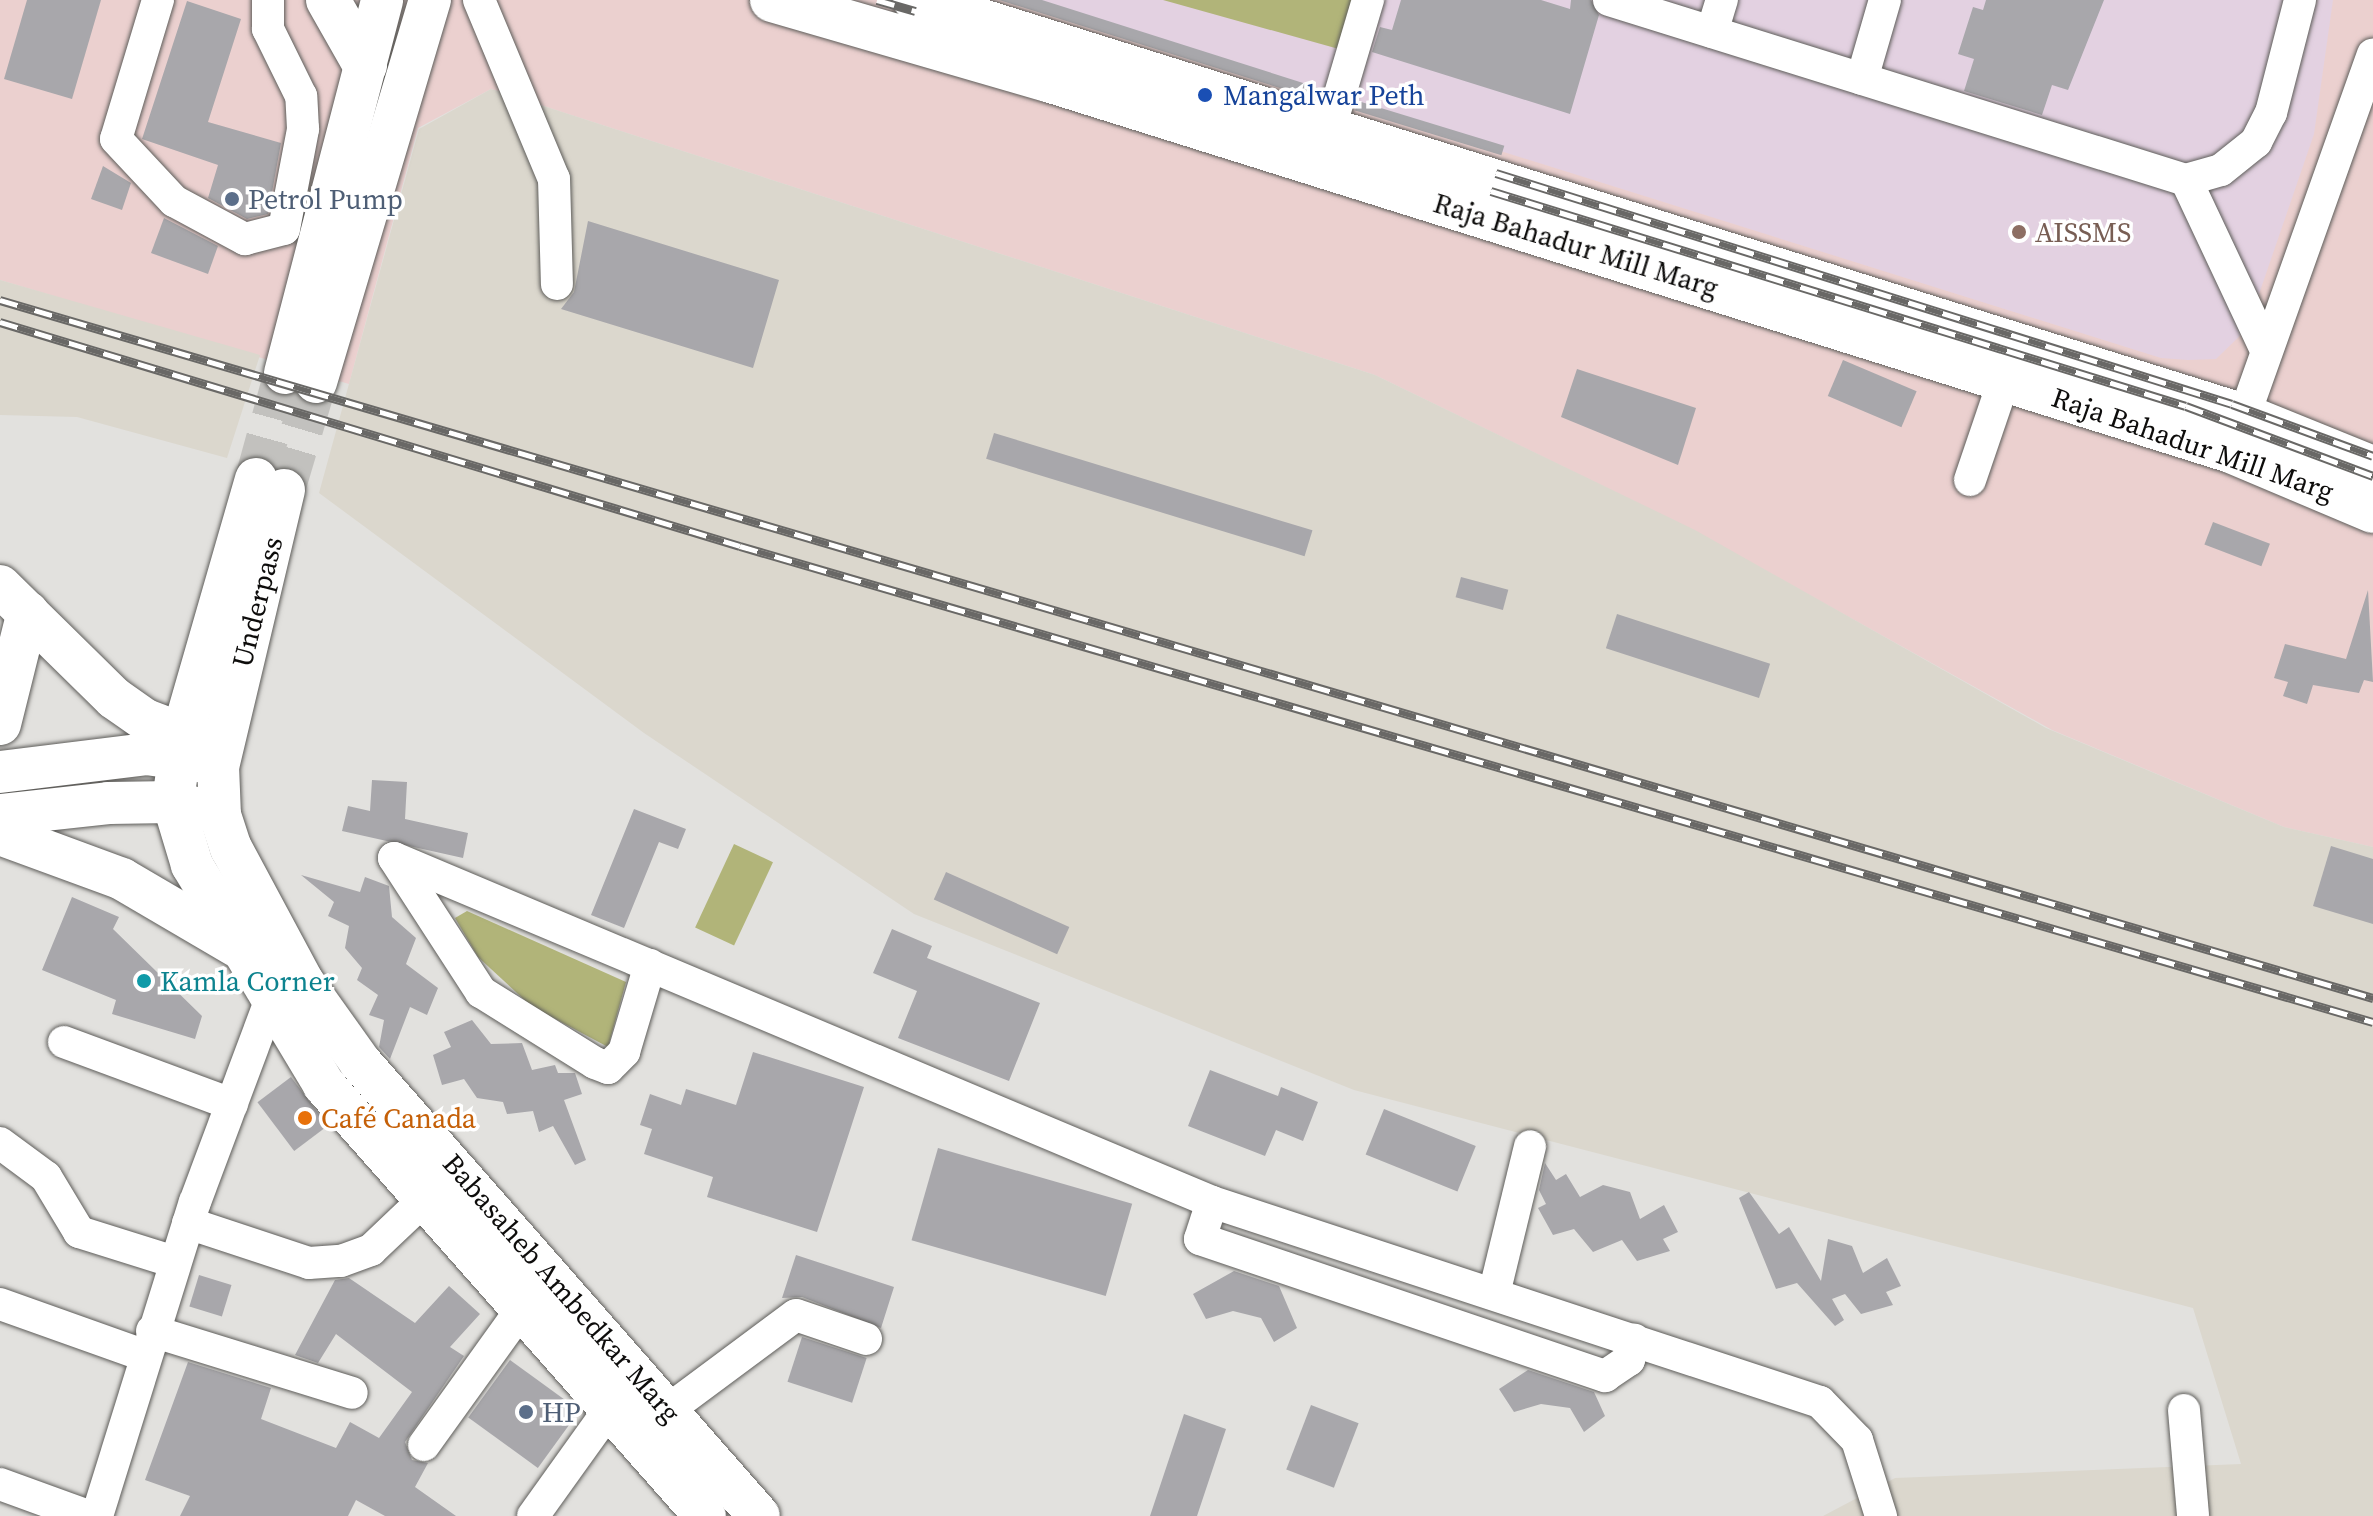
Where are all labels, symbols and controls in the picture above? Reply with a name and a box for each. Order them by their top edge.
place label: Mangalwar Peth [1223,78,1425,112]
marker: Mangalwar Peth [1194,84,1216,106]
place label: Petrol Pump [248,182,403,216]
street label: Raja Bahadur Mill Marg [1430,186,1722,304]
marker: Petrol Pump [223,190,241,208]
place label: AISSMS [2035,215,2131,249]
marker: AISSMS [2010,223,2028,241]
street label: Raja Bahadur Mill Marg [2048,380,2338,508]
street label: Underpass [225,533,289,671]
place label: Kamla Corner [160,964,335,998]
marker: Kamla Corner [135,972,153,990]
place label: Café Canada [321,1101,476,1135]
marker: Café Canada [296,1109,314,1127]
street label: Babasaheb Ambedkar Marg [436,1147,688,1429]
place label: HP [542,1395,581,1429]
marker: HP [517,1403,535,1421]

